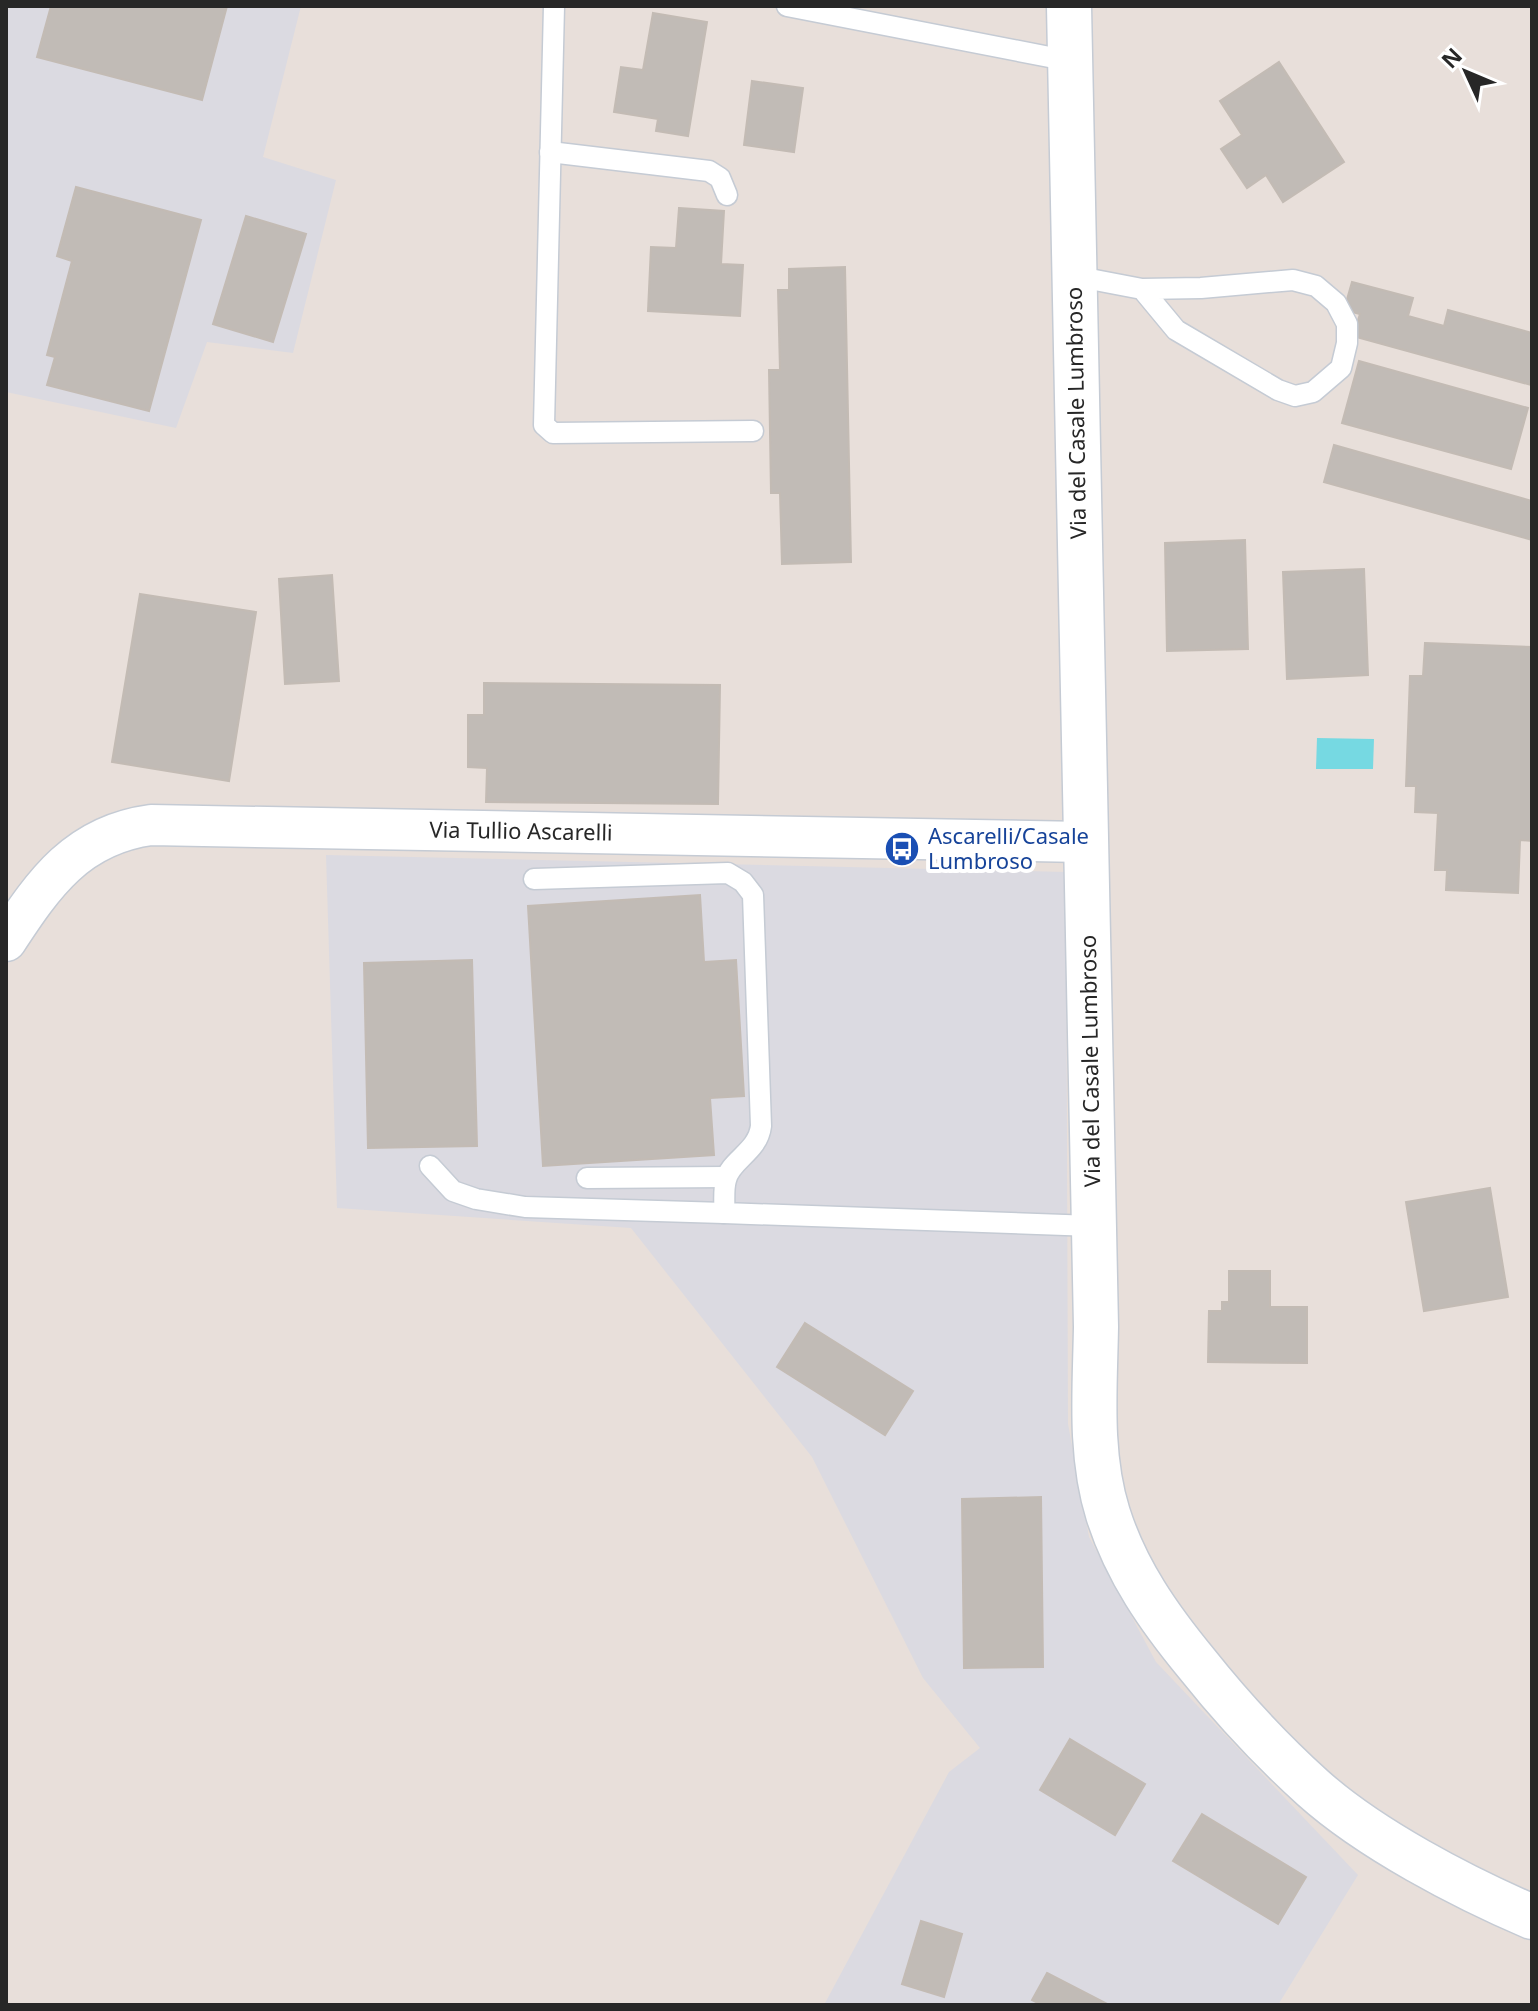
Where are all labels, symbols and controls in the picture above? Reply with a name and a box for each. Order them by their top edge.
north arrow [1426,32,1506,112]
text: N [1434,41,1468,74]
street label: Via del Casale Lumbroso [1058,287,1092,539]
street label: Via Tullio Ascarelli [429,813,613,847]
place label: Ascarelli/Casale Lumbroso [928,820,1089,875]
bus stop icon: Ascarelli/Casale Lumbroso [883,830,921,868]
street label: Via del Casale Lumbroso [1072,935,1106,1187]

